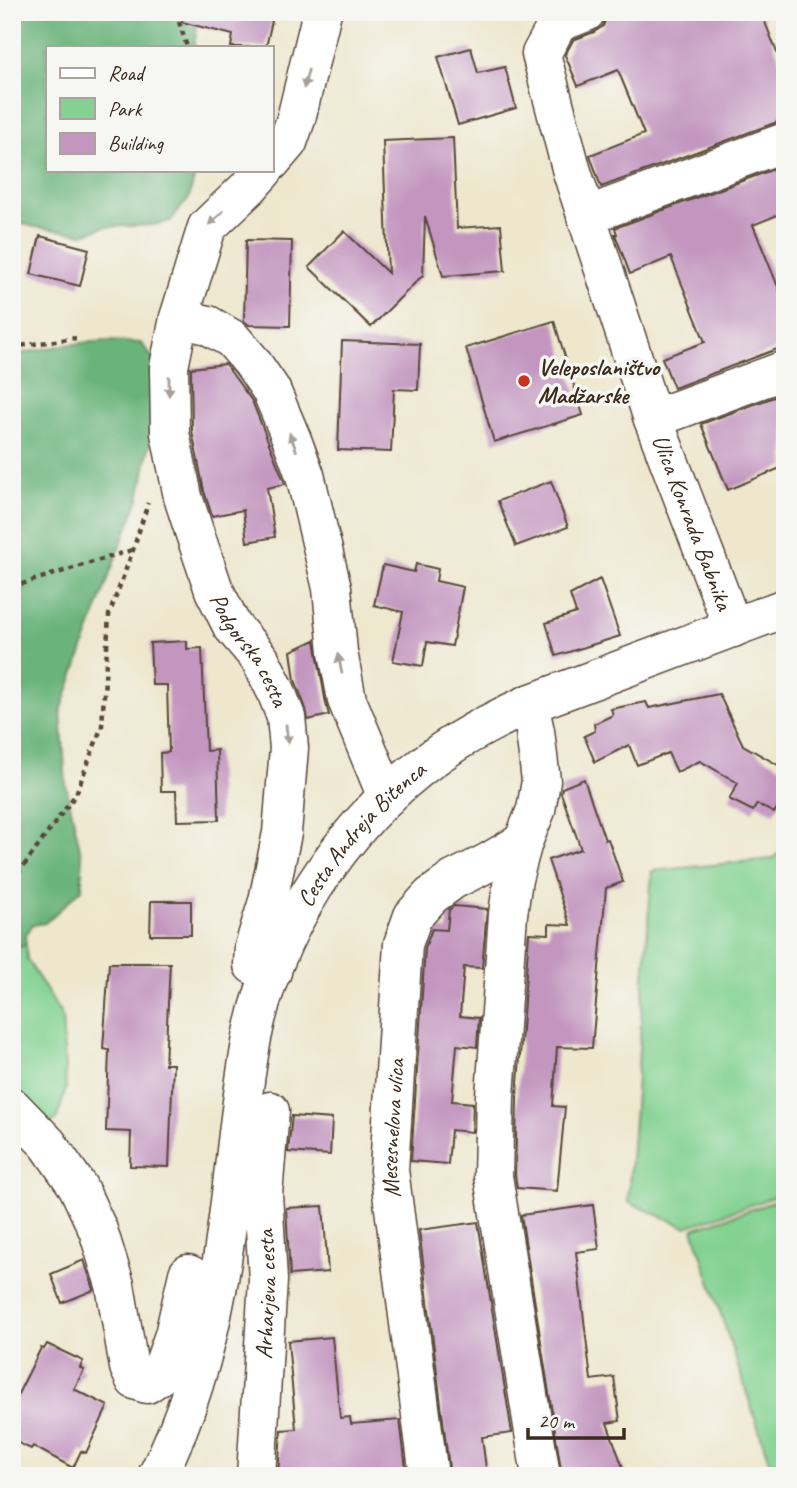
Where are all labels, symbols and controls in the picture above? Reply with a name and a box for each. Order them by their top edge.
legend [46,46,273,172]
text: Road [108,60,147,86]
one-way arrow [300,68,311,90]
text: Park [108,96,143,122]
text: Building [108,130,165,156]
one-way arrow [207,210,225,226]
place label: Veleposlaništvo Madžarske [538,352,662,410]
marker: Veleposlaništvo Madžarske [516,373,532,389]
one-way arrow [163,375,175,397]
street label: Ulica Konrada Babnika [645,430,740,616]
one-way arrow [287,432,298,453]
street label: Podgorska cesta [203,588,296,712]
one-way arrow [335,653,346,675]
one-way arrow [282,723,293,745]
street label: Cesta Andreja Bitenca [290,753,433,912]
street label: Mesesnelova ulica [374,1057,411,1200]
street label: Arharjeva cesta [248,1228,283,1360]
scale bar [528,1397,624,1441]
text: 20 m [538,1408,576,1434]

